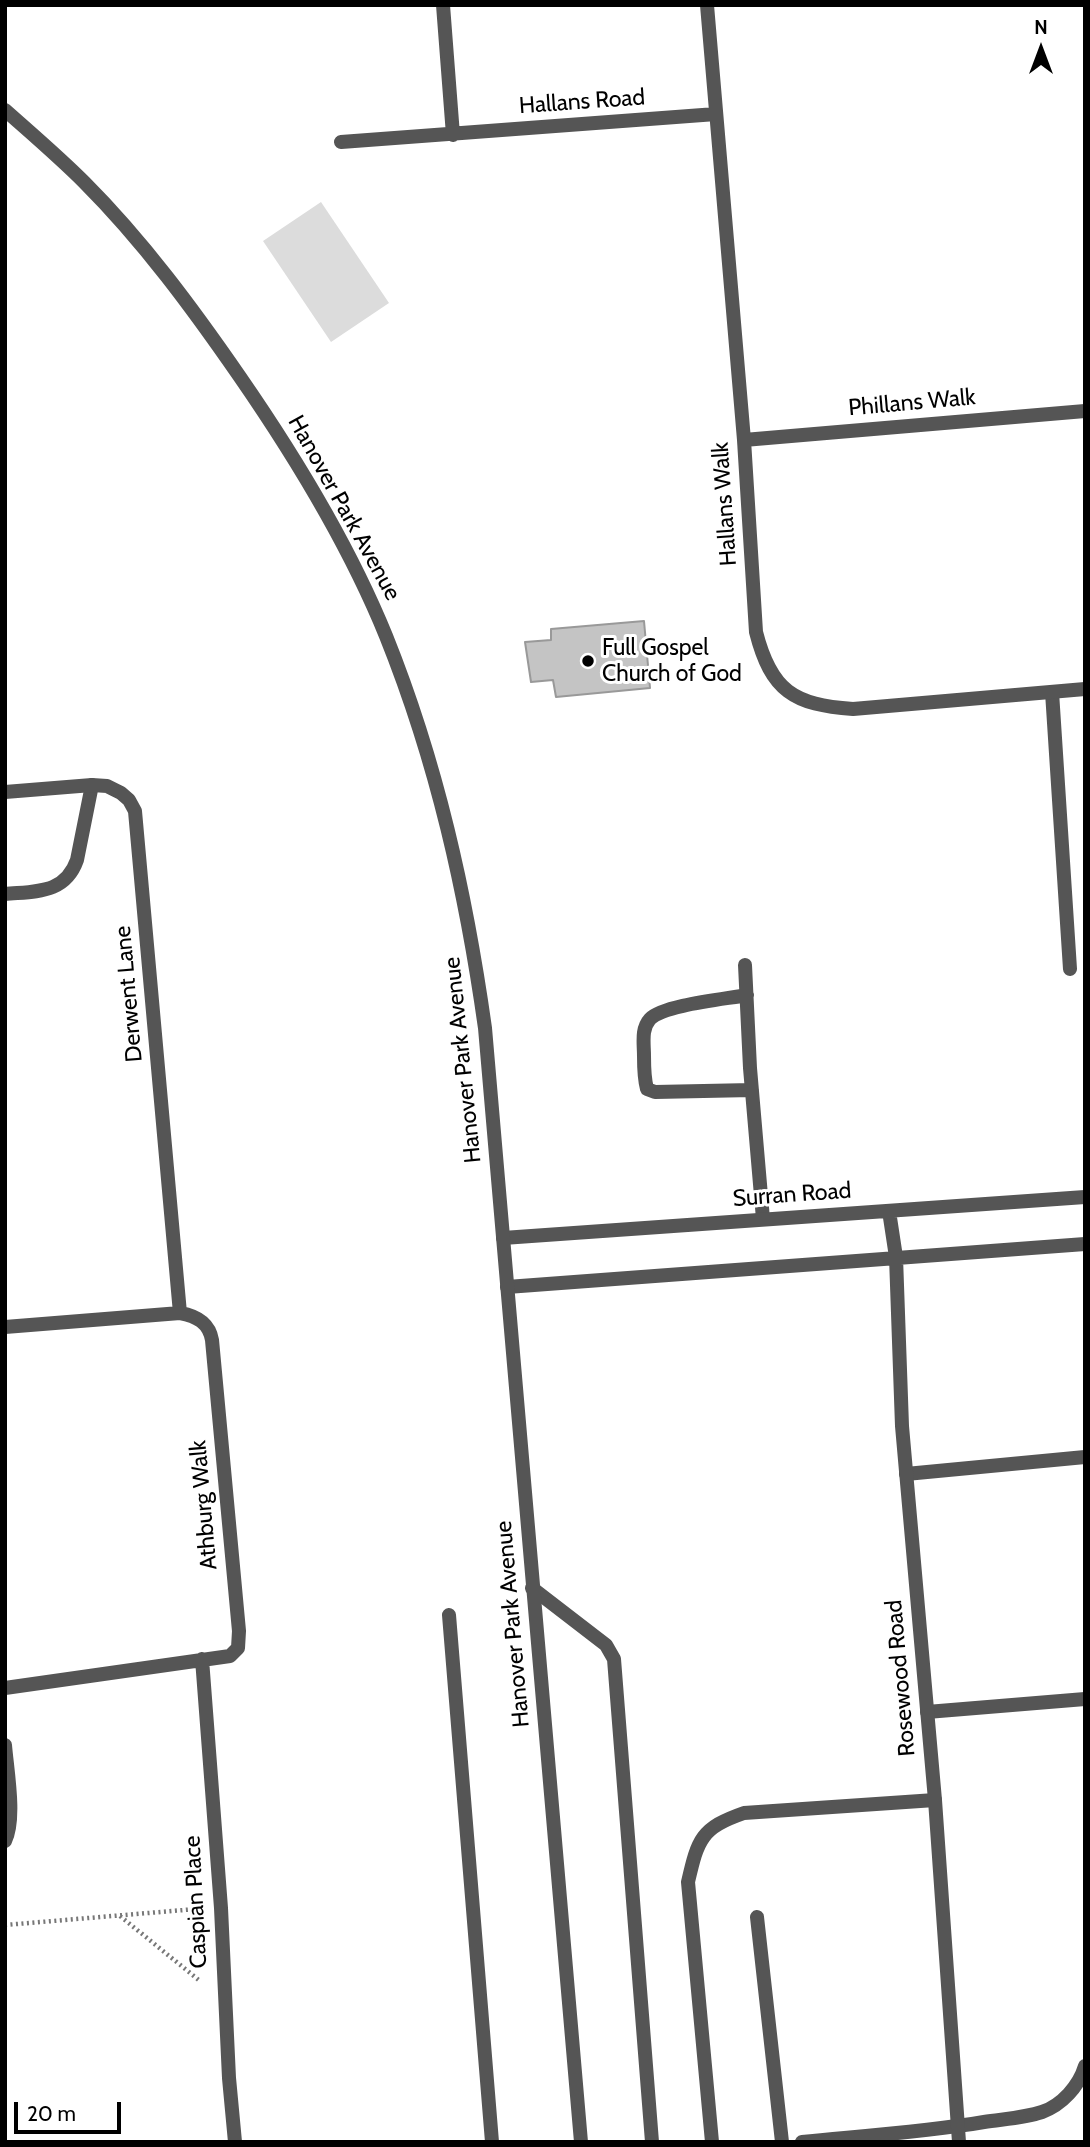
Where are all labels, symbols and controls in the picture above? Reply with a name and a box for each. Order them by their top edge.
north arrow [1006,14,1076,84]
text: N [1034,16,1048,39]
street label: Hallans Road [518,84,646,120]
street label: Phillans Walk [847,384,977,422]
street label: Hanover Park Avenue [282,411,406,605]
street label: Hallans Walk [707,441,743,567]
place label: Full Gospel Church of God [602,634,742,688]
marker: Full Gospel Church of God [580,653,596,669]
street label: Derwent Lane [109,925,149,1063]
street label: Hanover Park Avenue [438,956,488,1164]
street label: Surran Road [732,1177,852,1213]
street label: Athburg Walk [185,1439,223,1571]
street label: Hanover Park Avenue [490,1520,536,1728]
street label: Rosewood Road [880,1599,922,1757]
street label: Caspian Place [179,1835,213,1969]
scale bar [18,2088,124,2132]
text: 20 m [27,2101,76,2126]

